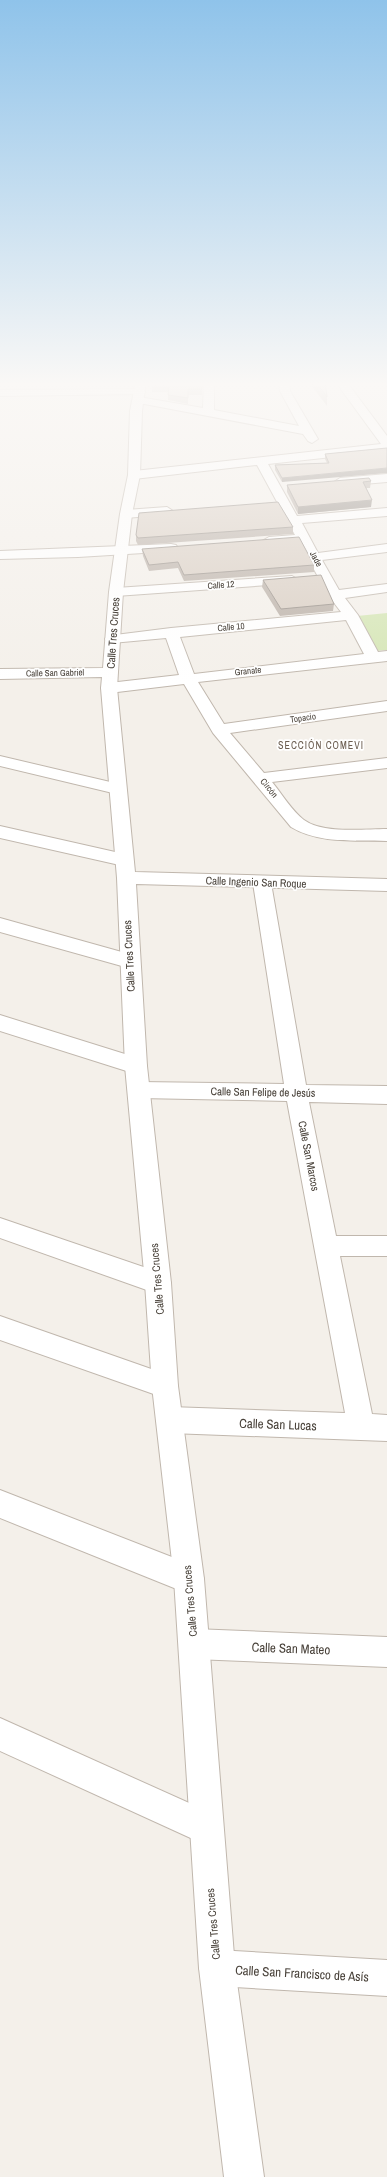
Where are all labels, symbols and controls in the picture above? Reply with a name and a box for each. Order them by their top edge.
street label: Jade [307,549,325,569]
street label: Calle 12 [207,578,235,592]
street label: Calle Tres Cruces [104,596,123,669]
street label: Calle 10 [217,620,245,634]
street label: Granate [234,664,262,678]
street label: Calle San Gabriel [26,666,85,680]
street label: Topacio [289,710,317,726]
district label: SECCIÓN COMEVI [278,739,364,752]
street label: Circón [257,776,281,800]
street label: Calle Ingenio San Roque [205,873,307,891]
street label: Calle Tres Cruces [120,919,138,992]
street label: Calle San Felipe de Jesús [210,1084,316,1100]
street label: Calle San Marcos [295,1120,323,1193]
street label: Calle Tres Cruces [147,1242,167,1315]
street label: Calle San Lucas [239,1415,317,1434]
street label: Calle Tres Cruces [180,1564,200,1637]
street label: Calle San Mateo [251,1639,331,1658]
street label: Calle Tres Cruces [203,1887,223,1960]
street label: Calle San Francisco de Asís [235,1962,369,1985]

